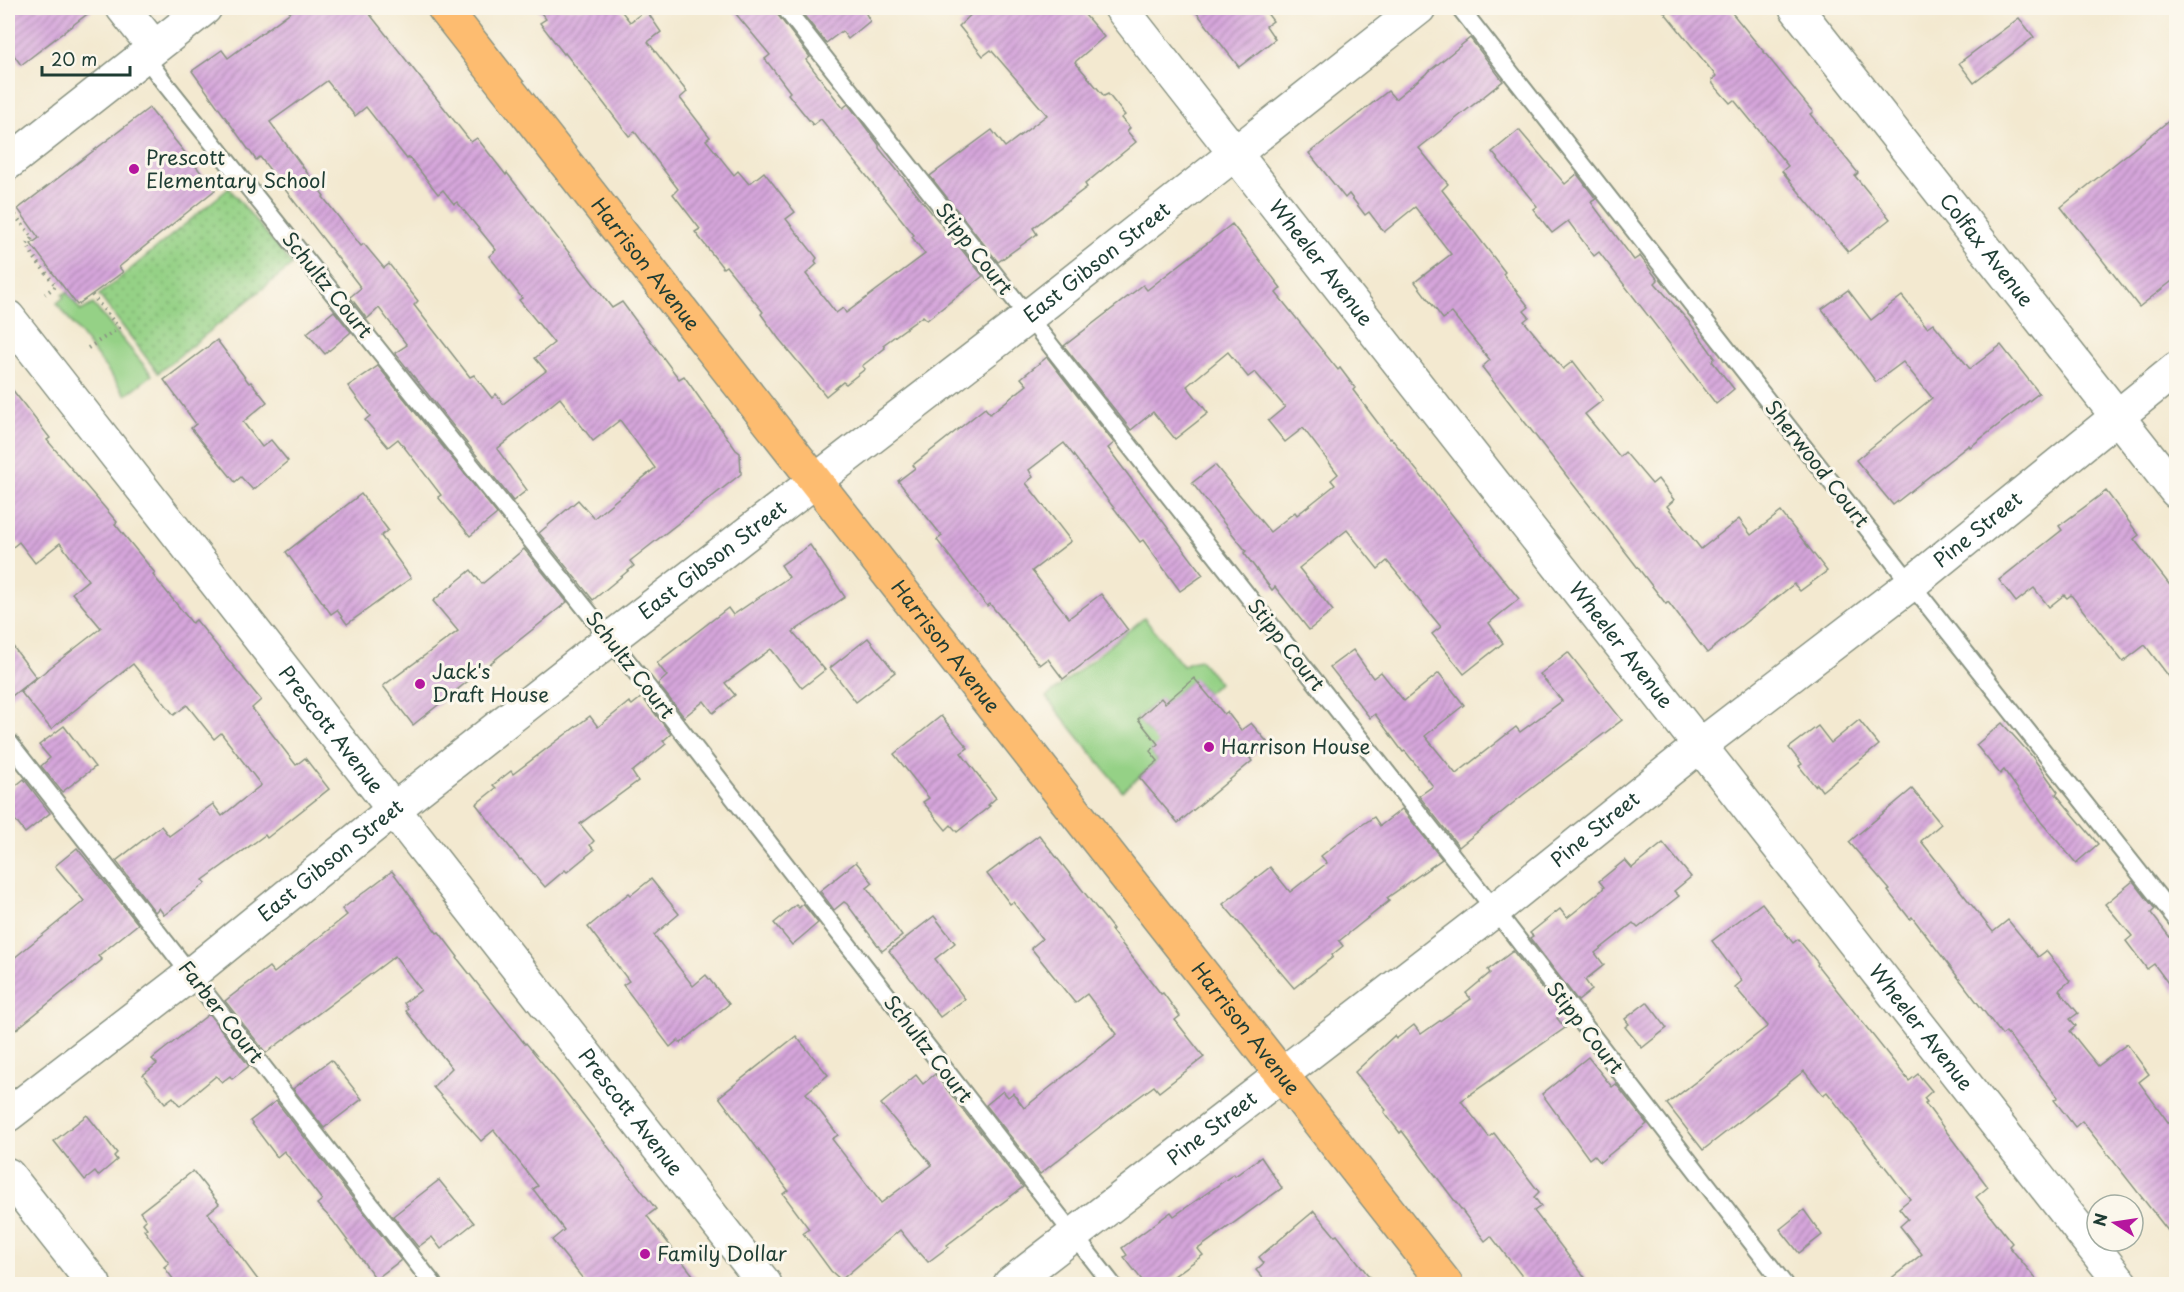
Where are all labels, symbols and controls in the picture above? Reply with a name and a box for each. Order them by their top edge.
scale bar [42,39,130,77]
text: 20 m [51,45,97,72]
place label: Prescott Elementary School [146,142,326,195]
marker: Prescott Elementary School [127,162,141,176]
street label: Colfax Avenue [1933,186,2041,313]
street label: Harrison Avenue [584,191,708,337]
street label: Wheeler Avenue [1262,192,1381,332]
street label: East Gibson Street [1016,194,1176,329]
street label: Stipp Court [929,196,1021,301]
street label: Schultz Court [275,225,380,344]
street label: Sherwood Court [1758,393,1877,533]
street label: Pine Street [1926,484,2028,574]
street label: East Gibson Street [632,492,792,626]
street label: Harrison Avenue [885,573,1008,719]
street label: Wheeler Avenue [1562,575,1681,714]
street label: Stipp Court [1241,592,1333,697]
street label: Schultz Court [579,604,683,725]
place label: Jack's Draft House [432,656,549,709]
street label: Prescott Avenue [272,659,391,799]
marker: Jack's Draft House [413,677,427,691]
place label: Harrison House [1221,731,1370,761]
marker: Harrison House [1202,740,1216,754]
street label: Pine Street [1544,784,1646,874]
street label: East Gibson Street [251,791,409,928]
street label: Farber Court [172,954,272,1069]
street label: Harrison Avenue [1185,955,1308,1101]
street label: Wheeler Avenue [1862,957,1981,1097]
street label: Stipp Court [1540,975,1632,1080]
street label: Schultz Court [877,988,981,1109]
street label: Prescott Avenue [572,1042,691,1182]
street label: Pine Street [1160,1083,1263,1172]
north arrow [2085,1193,2145,1253]
text: N [2086,1211,2112,1228]
place label: Family Dollar [657,1238,787,1268]
marker: Family Dollar [638,1247,652,1261]

